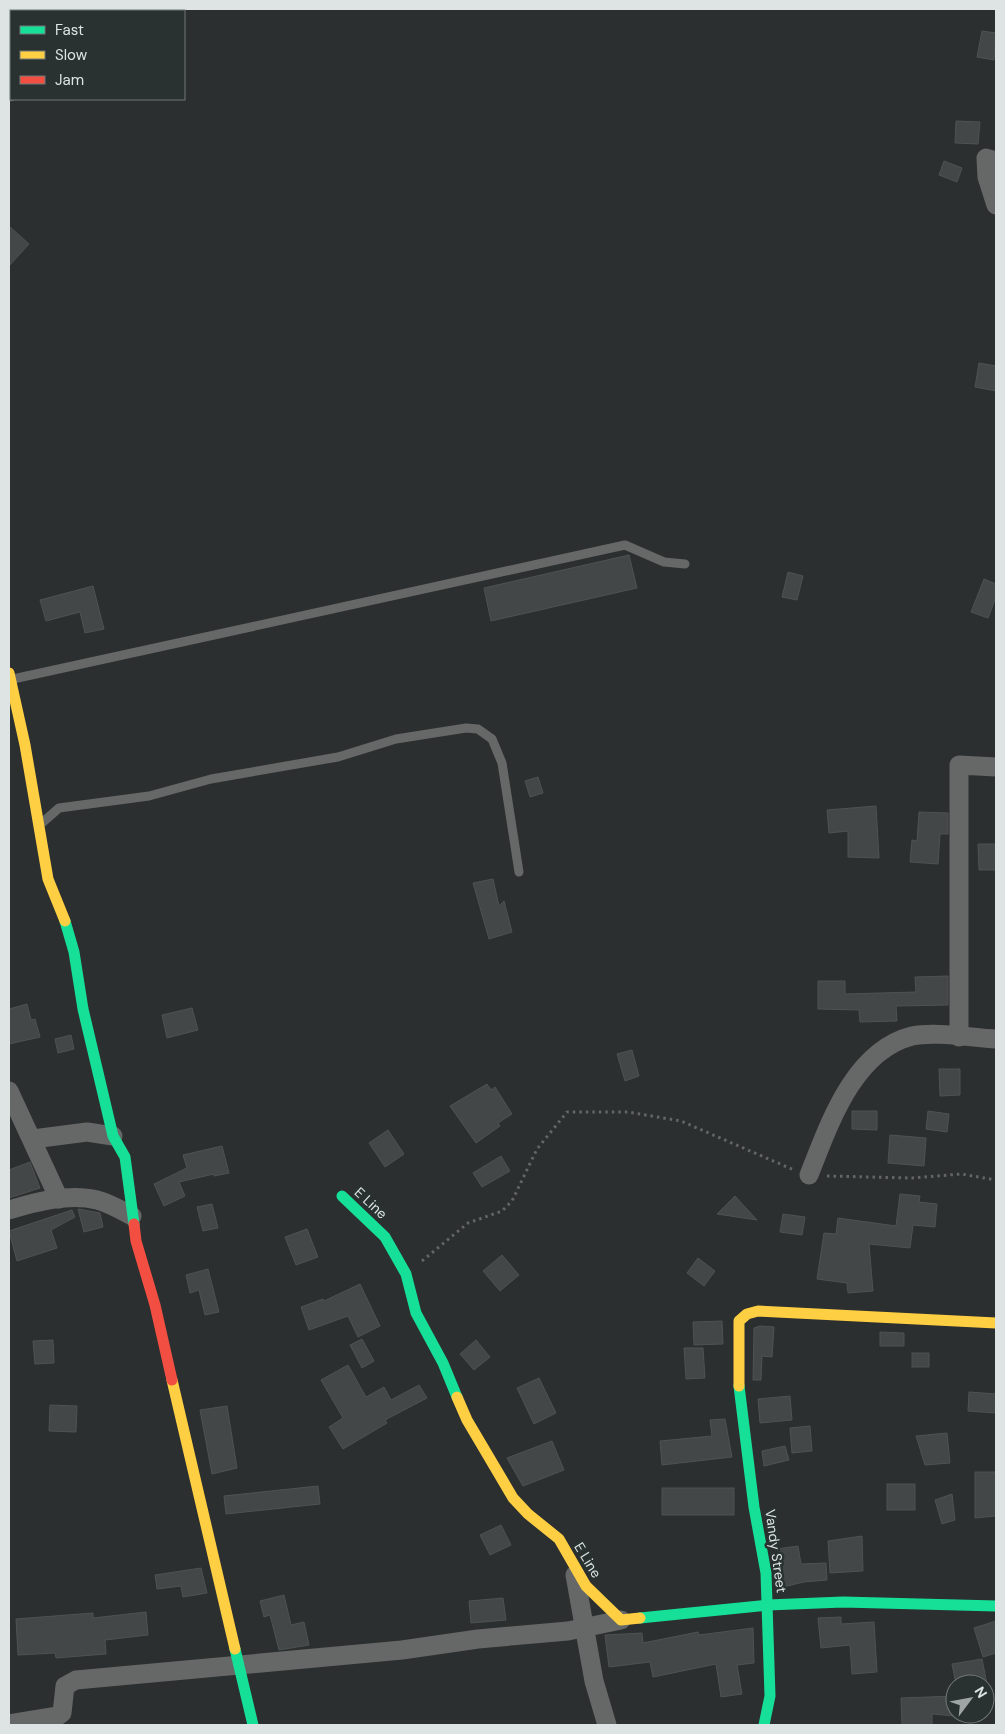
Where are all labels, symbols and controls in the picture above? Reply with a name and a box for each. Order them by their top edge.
legend [10,10,185,100]
text: Fast [55,20,84,40]
text: Slow [55,45,88,65]
text: Jam [55,70,84,90]
street label: E Line [351,1183,391,1223]
street label: Vandy Street [761,1508,791,1594]
street label: E Line [570,1539,606,1581]
north arrow [945,1674,995,1724]
text: N [971,1683,991,1701]

